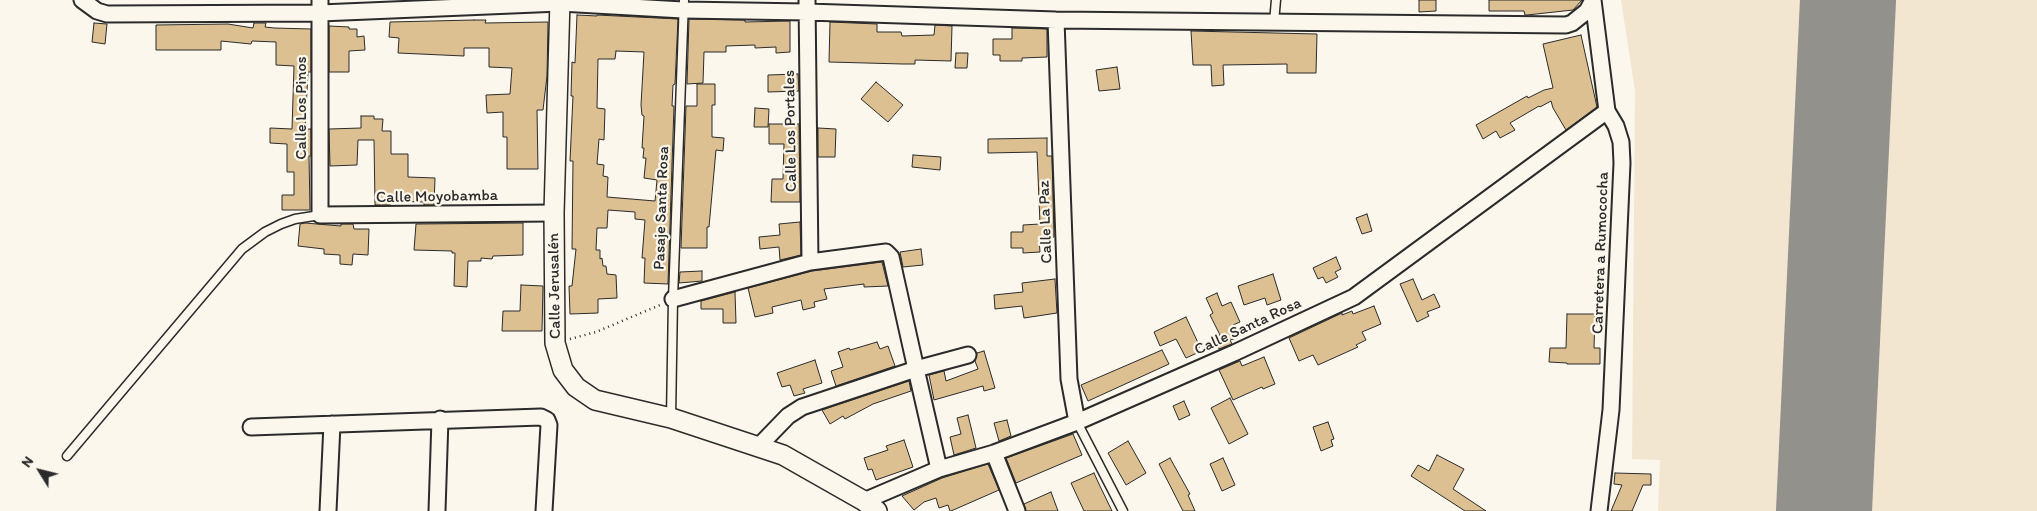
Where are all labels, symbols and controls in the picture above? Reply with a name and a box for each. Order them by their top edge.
street label: Calle Los Pinos [292,56,312,160]
street label: Calle Los Portales [780,70,802,192]
street label: Pasaje Santa Rosa [650,146,674,270]
street label: Carretera a Rumococha [1589,171,1613,335]
street label: Calle La Paz [1035,180,1057,264]
street label: Calle Moyobamba [376,186,498,208]
street label: Calle Jerusalén [544,233,566,339]
street label: Calle Santa Rosa [1192,294,1304,360]
north arrow [15,446,65,496]
text: N [18,453,37,471]

